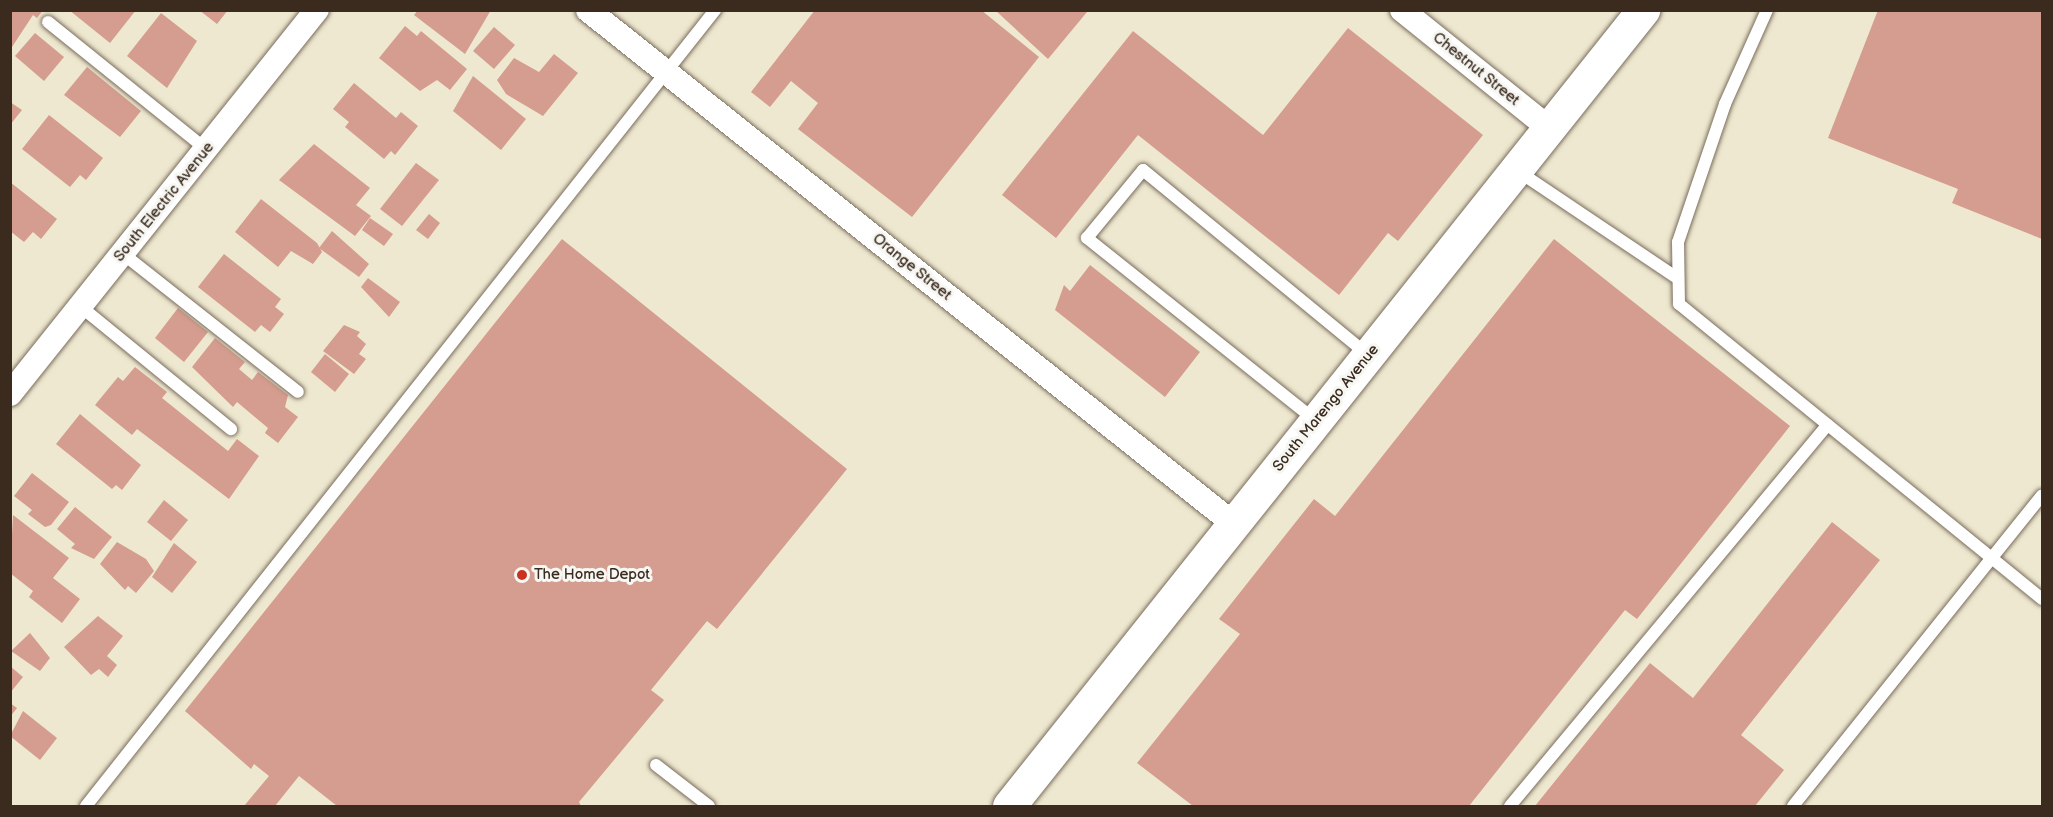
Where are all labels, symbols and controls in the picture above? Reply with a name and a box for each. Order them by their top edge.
street label: Chestnut Street [1429,29,1523,109]
street label: South Electric Avenue [110,139,218,265]
street label: Orange Street [869,230,955,304]
street label: South Marengo Avenue [1269,341,1383,475]
place label: The Home Depot [534,566,650,584]
marker: The Home Depot [515,568,529,582]

